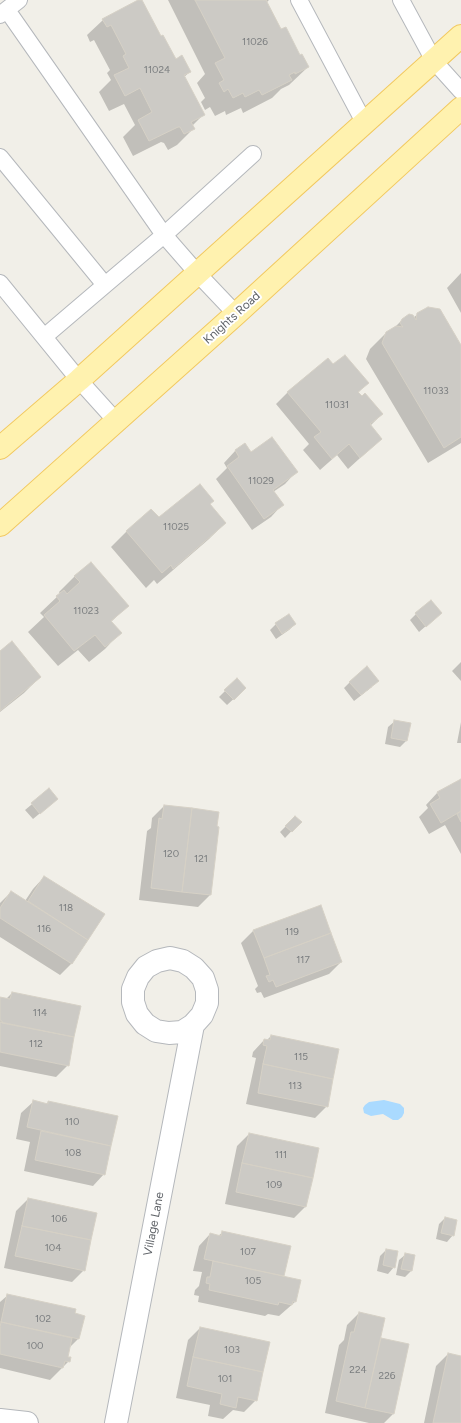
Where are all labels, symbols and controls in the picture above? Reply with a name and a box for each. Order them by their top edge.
house number: 11026 [242,36,268,48]
house number: 11024 [144,64,170,76]
street label: Knights Road [201,289,263,347]
house number: 11033 [423,385,449,397]
house number: 11031 [325,399,349,411]
house number: 11029 [248,475,274,487]
house number: 11025 [163,521,189,533]
house number: 11023 [73,605,99,617]
house number: 120 [163,848,179,860]
house number: 121 [194,853,208,865]
house number: 118 [59,902,73,914]
house number: 116 [37,923,51,935]
house number: 119 [285,926,299,938]
house number: 117 [296,954,310,966]
house number: 114 [33,1007,47,1019]
house number: 112 [29,1038,43,1050]
house number: 115 [294,1051,308,1063]
house number: 113 [288,1080,302,1092]
house number: 110 [65,1116,79,1128]
house number: 108 [65,1147,81,1159]
house number: 111 [275,1149,287,1161]
house number: 109 [266,1179,282,1191]
street label: Village Lane [141,1191,167,1257]
house number: 106 [51,1213,67,1225]
house number: 104 [45,1242,61,1254]
house number: 107 [240,1246,256,1258]
house number: 105 [245,1275,261,1287]
house number: 102 [35,1313,51,1325]
house number: 100 [27,1340,43,1352]
house number: 103 [224,1344,240,1356]
house number: 224 [349,1364,367,1376]
house number: 226 [379,1370,395,1382]
house number: 101 [218,1373,232,1385]

